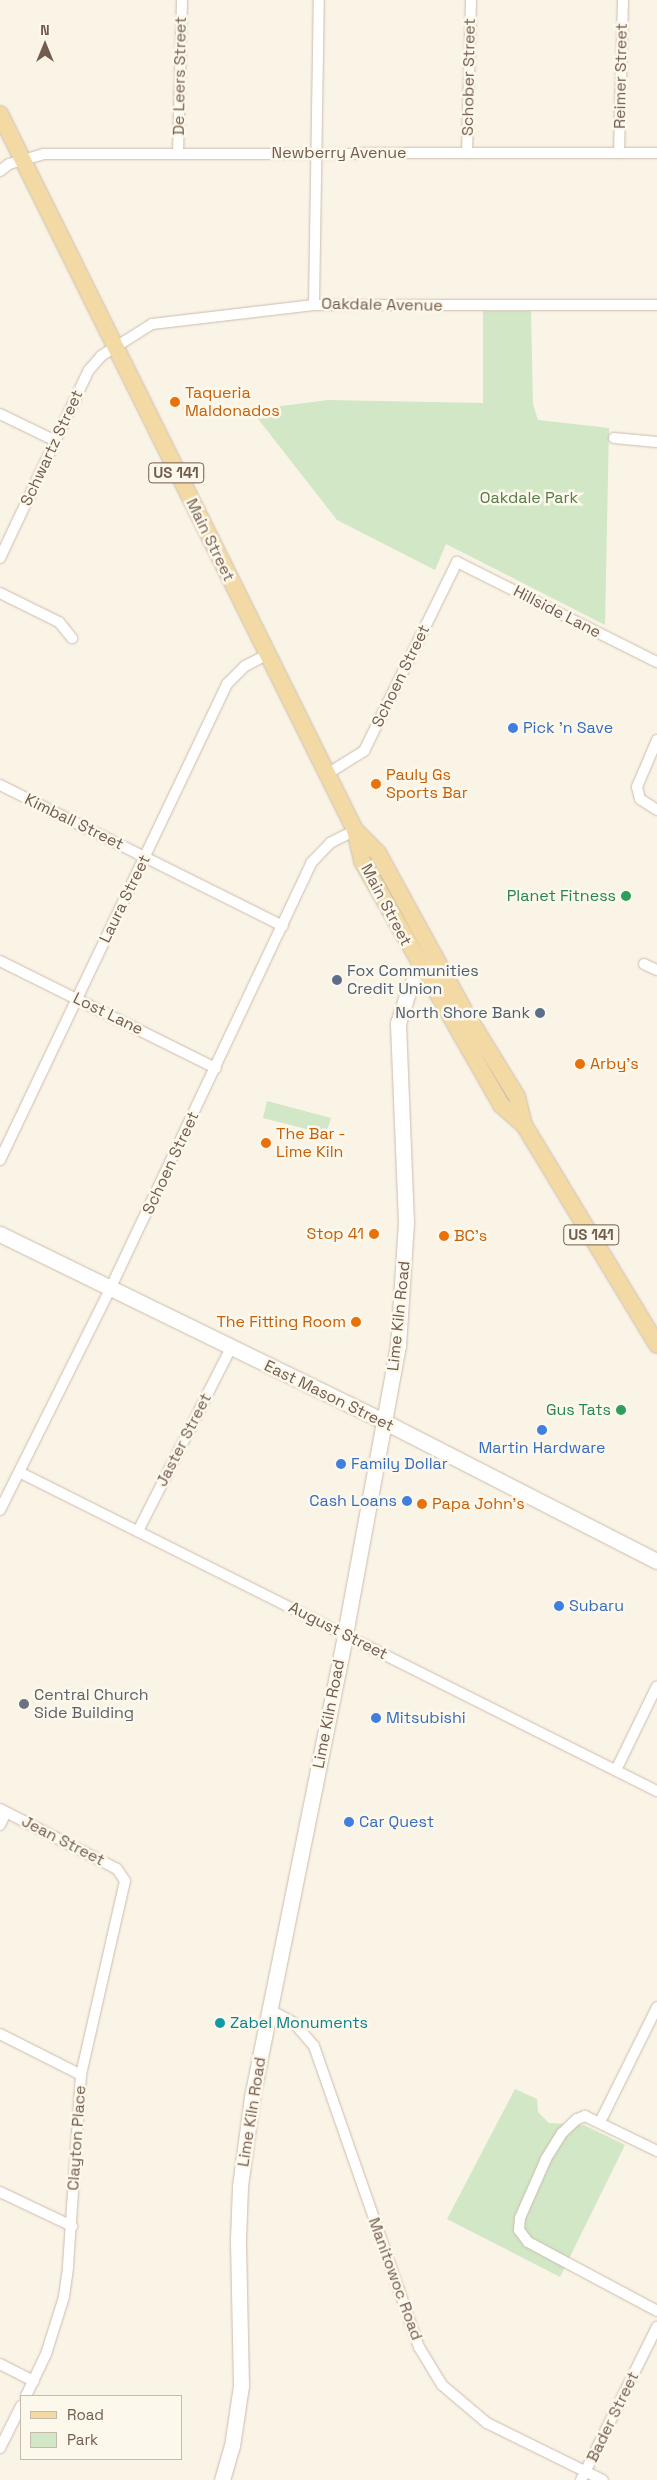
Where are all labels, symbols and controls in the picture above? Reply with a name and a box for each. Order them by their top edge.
street label: De Leers Street [169,16,191,136]
street label: Schober Street [458,18,480,136]
north arrow [20,20,70,70]
text: N [40,21,50,39]
street label: Reimer Street [610,23,632,129]
street label: Newberry Avenue [271,143,407,163]
street label: Oakdale Avenue [321,294,443,316]
place label: Taqueria Maldonados [185,383,280,421]
street label: Schwartz Street [17,387,87,509]
marker: Taqueria Maldonados [169,396,181,408]
road number: US 141 [147,460,205,486]
park label: Oakdale Park [480,488,578,508]
street label: Main Street [182,495,238,585]
street label: Hillside Lane [510,582,604,642]
street label: Schoen Street [368,622,434,730]
place label: Pick 'n Save [523,718,613,738]
marker: Pick 'n Save [507,722,519,734]
place label: Pauly Gs Sports Bar [386,765,468,803]
marker: Pauly Gs Sports Bar [370,778,382,790]
street label: Kimball Street [21,790,127,854]
street label: Laura Street [95,852,155,946]
street label: Main Street [356,861,416,949]
place label: Planet Fitness [507,886,616,906]
marker: Planet Fitness [620,890,632,902]
place label: Fox Communities Credit Union [347,961,479,999]
marker: Fox Communities Credit Union [331,974,343,986]
street label: Lost Lane [70,989,146,1039]
place label: North Shore Bank [395,1003,530,1023]
marker: North Shore Bank [534,1007,546,1019]
place label: Arby's [590,1054,639,1074]
marker: Arby's [574,1058,586,1070]
street label: Schoen Street [139,1108,203,1218]
place label: The Bar - Lime Kiln [276,1124,346,1162]
marker: The Bar - Lime Kiln [260,1137,272,1149]
road number: US 141 [562,1222,620,1248]
place label: Stop 41 [307,1224,364,1244]
place label: BC's [454,1226,487,1246]
marker: Stop 41 [368,1228,380,1240]
marker: BC's [438,1230,450,1242]
street label: Lime Kiln Road [384,1260,414,1372]
place label: The Fitting Room [216,1312,346,1332]
marker: The Fitting Room [350,1316,362,1328]
street label: East Mason Street [261,1356,397,1436]
street label: Jaster Street [152,1390,216,1490]
place label: Gus Tats [546,1400,611,1420]
marker: Gus Tats [615,1404,627,1416]
marker: Martin Hardware [536,1424,548,1436]
place label: Martin Hardware [478,1438,606,1458]
place label: Family Dollar [351,1454,448,1474]
marker: Family Dollar [335,1458,347,1470]
place label: Cash Loans [309,1491,397,1511]
place label: Papa John's [432,1494,525,1514]
marker: Cash Loans [401,1495,413,1507]
marker: Papa John's [416,1498,428,1510]
place label: Subaru [569,1596,624,1616]
street label: August Street [285,1598,391,1664]
marker: Subaru [553,1600,565,1612]
street label: Lime Kiln Road [309,1658,349,1770]
place label: Central Church Side Building [34,1685,149,1723]
marker: Central Church Side Building [18,1698,30,1710]
place label: Mitsubishi [386,1708,466,1728]
marker: Mitsubishi [370,1712,382,1724]
street label: Jean Street [18,1812,108,1870]
place label: Car Quest [359,1812,434,1832]
marker: Car Quest [343,1816,355,1828]
place label: Zabel Monuments [230,2013,368,2033]
marker: Zabel Monuments [214,2017,226,2029]
street label: Lime Kiln Road [234,2056,270,2168]
street label: Clayton Place [64,2085,90,2191]
street label: Manitowoc Road [364,2215,426,2343]
street label: Bader Street [583,2369,643,2465]
legend [20,2395,182,2460]
text: Road [67,2405,104,2424]
text: Park [67,2430,98,2449]

